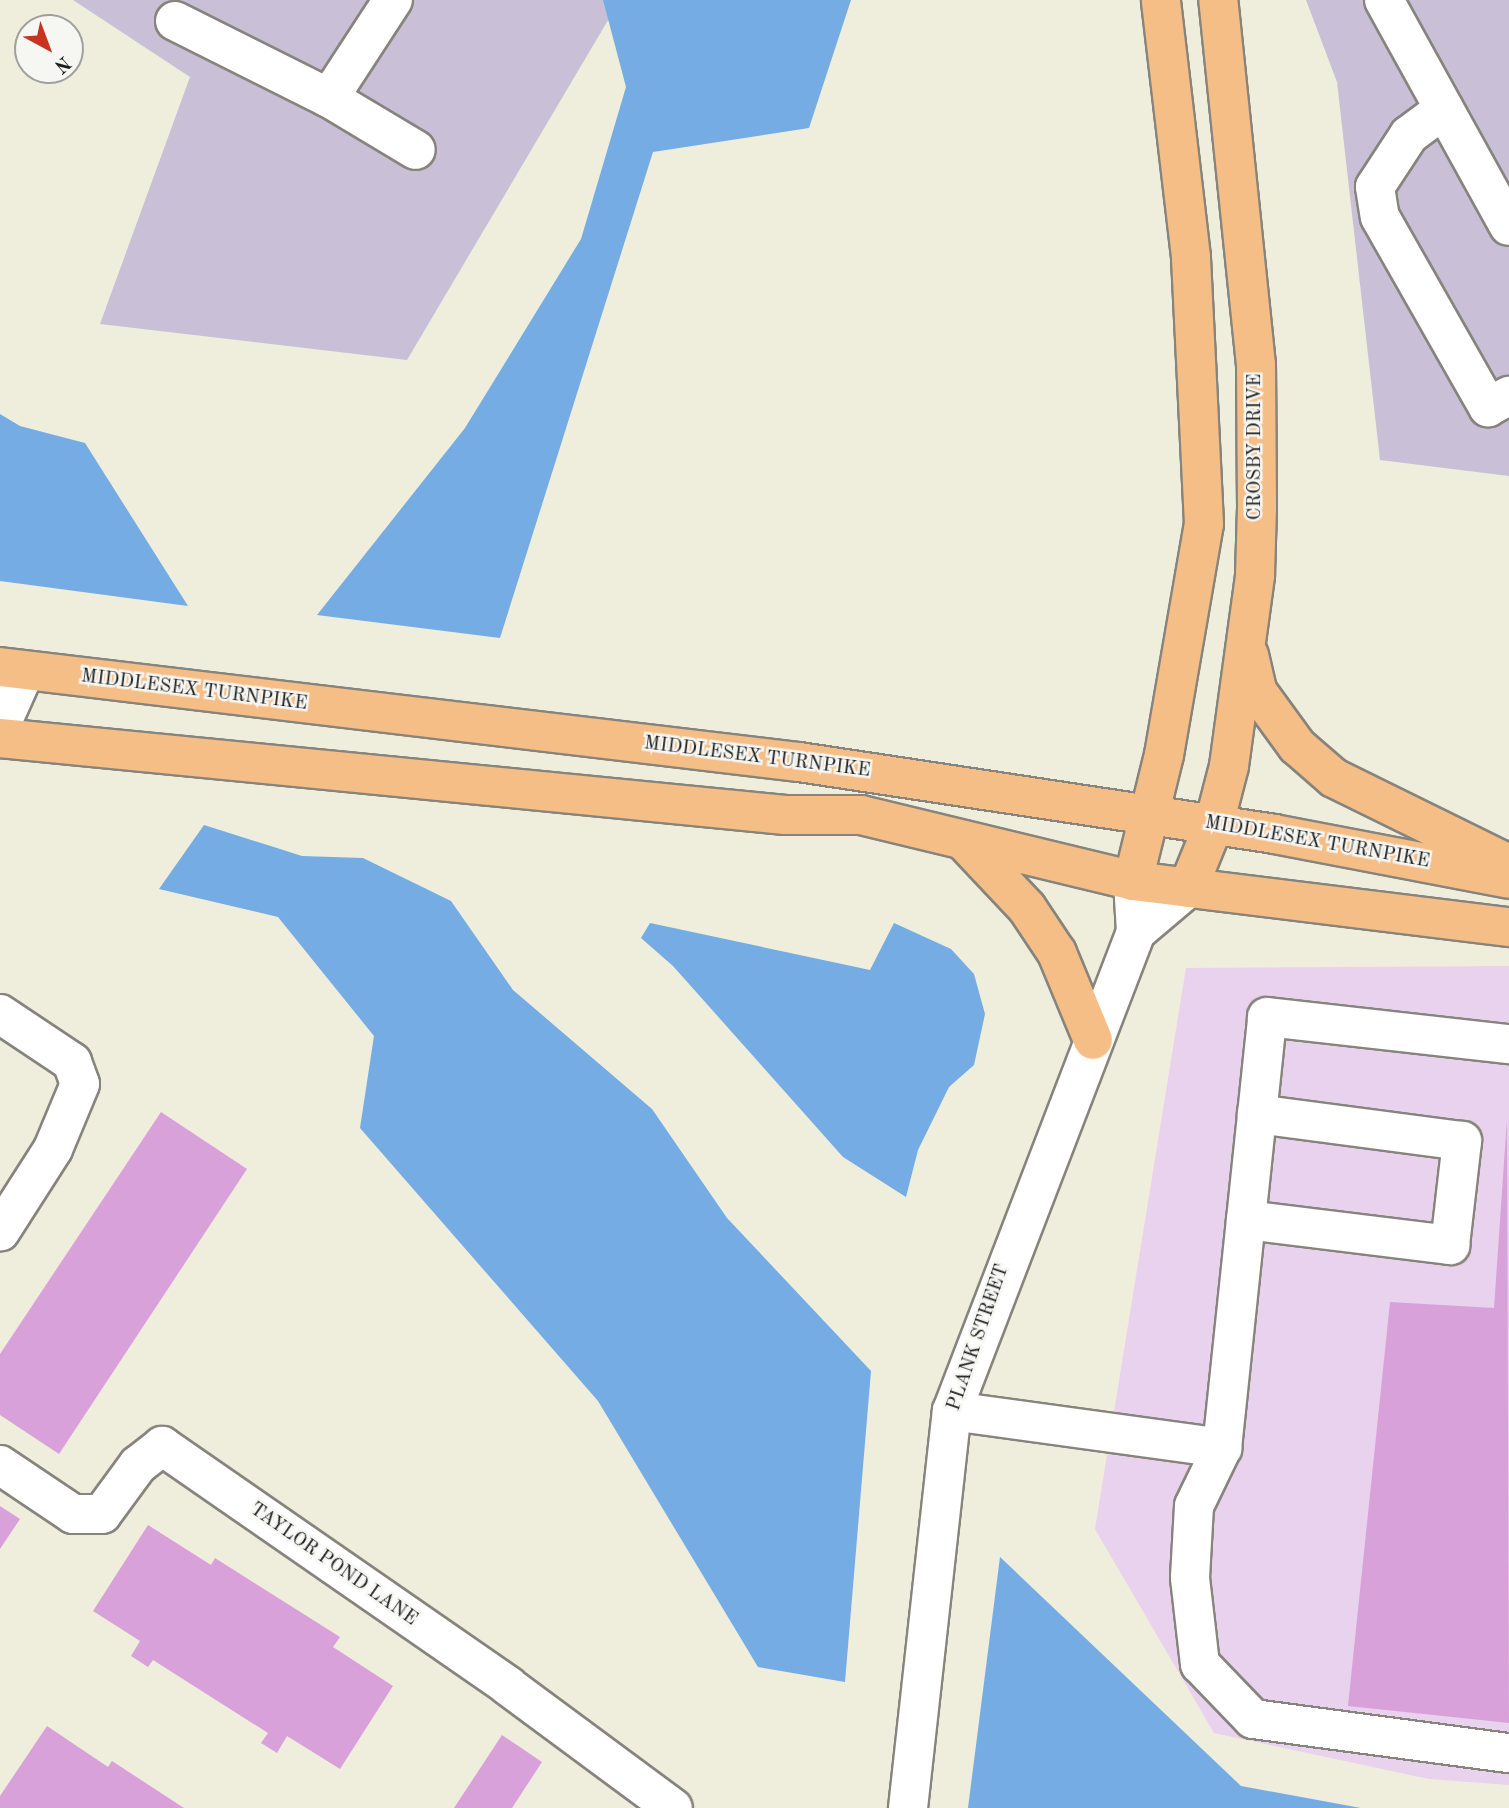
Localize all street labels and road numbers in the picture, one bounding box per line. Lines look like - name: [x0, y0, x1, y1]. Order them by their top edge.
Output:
- street label: CROSBY DRIVE: [1245, 374, 1267, 520]
- street label: MIDDLESEX TURNPIKE: [80, 666, 308, 716]
- street label: MIDDLESEX TURNPIKE: [643, 733, 871, 783]
- street label: MIDDLESEX TURNPIKE: [1203, 812, 1431, 874]
- street label: PLANK STREET: [943, 1262, 1015, 1414]
- street label: TAYLOR POND LANE: [245, 1499, 421, 1631]

